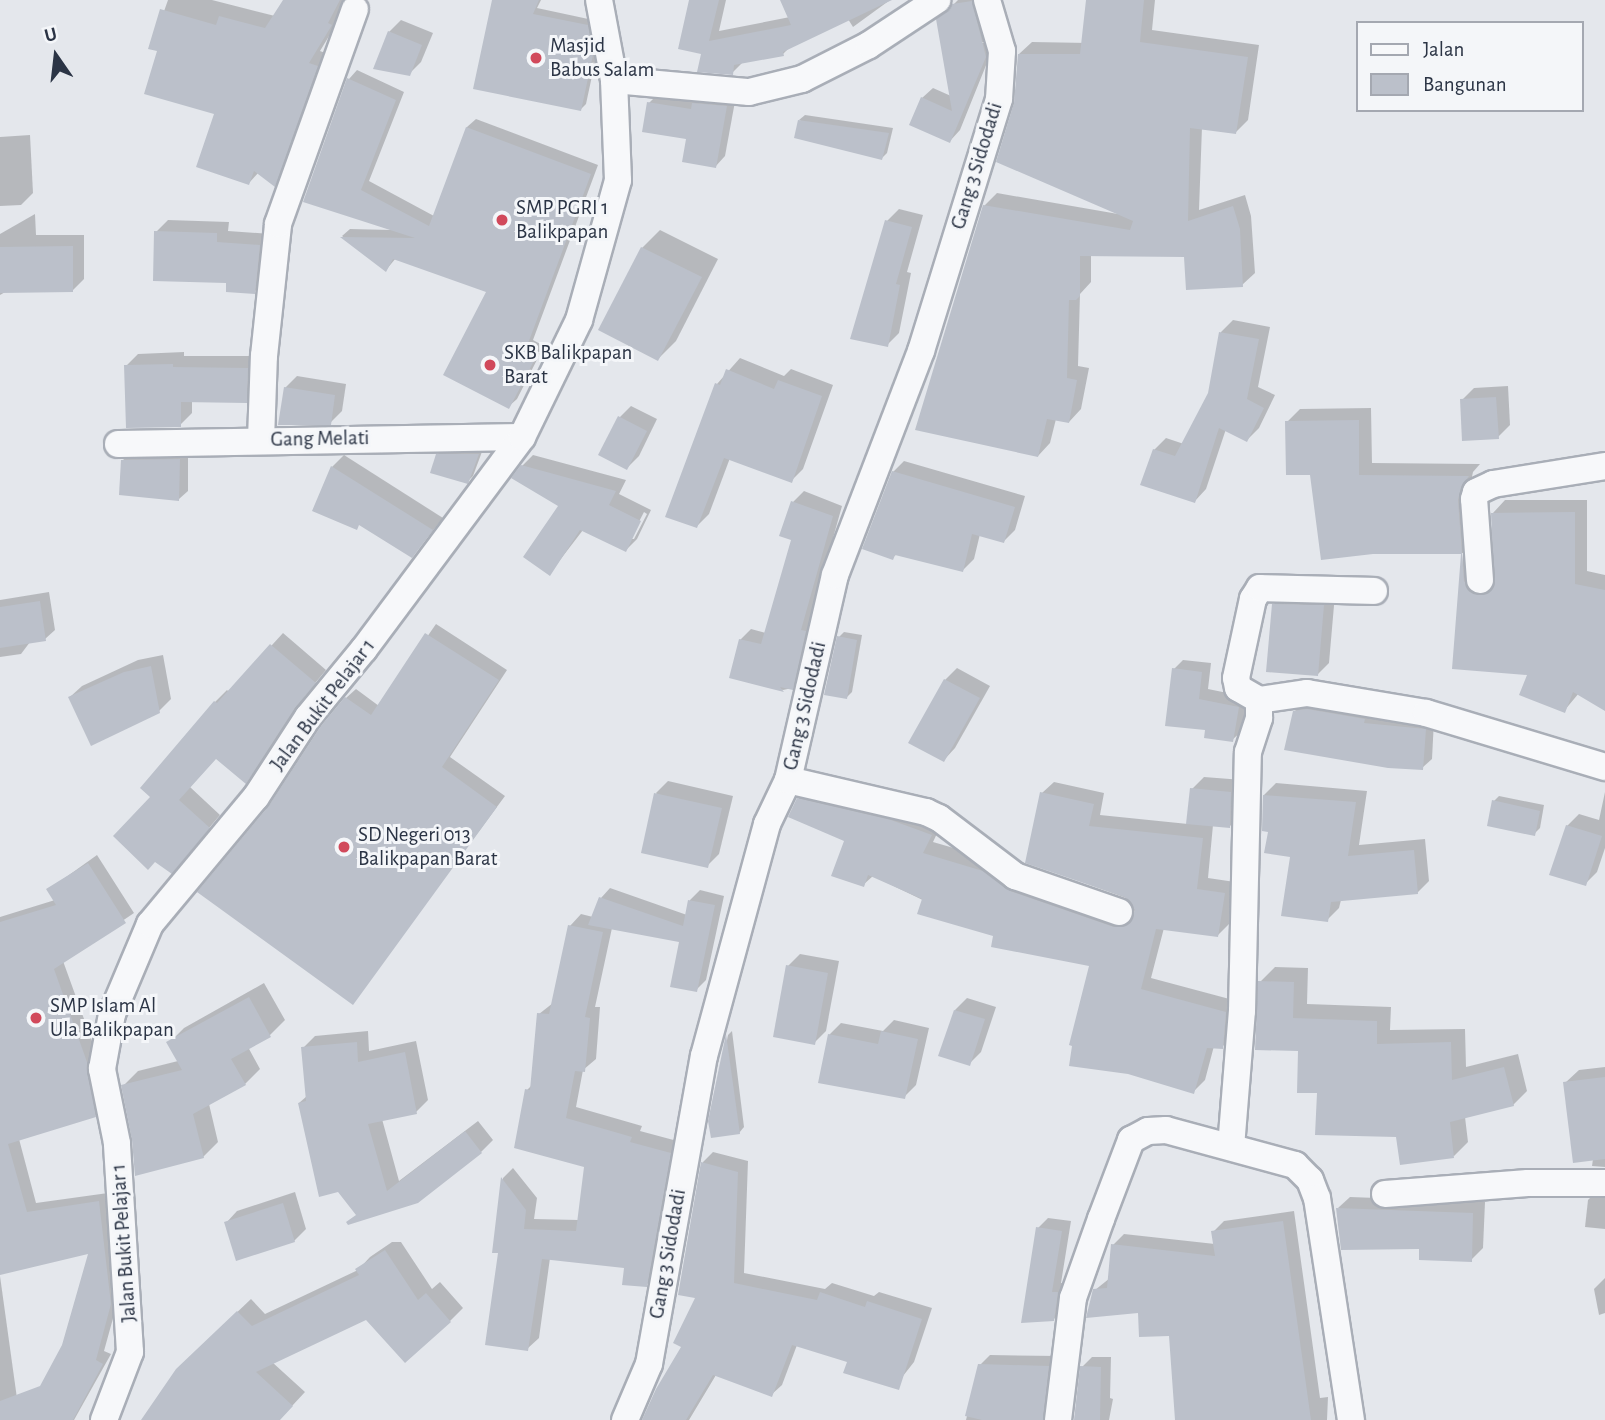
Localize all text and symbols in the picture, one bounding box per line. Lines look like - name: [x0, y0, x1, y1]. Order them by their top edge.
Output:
- north arrow: [21, 21, 91, 91]
- legend: [1356, 21, 1584, 112]
- text: U: [43, 24, 59, 46]
- place label: Masjid Babus Salam: [550, 33, 654, 83]
- text: Jalan: [1423, 39, 1464, 60]
- marker: Masjid Babus Salam: [528, 50, 544, 66]
- text: Bangunan: [1423, 74, 1507, 95]
- street label: Gang 3 Sidodadi: [946, 100, 1008, 232]
- place label: SMP PGRI 1 Balikpapan: [516, 195, 608, 245]
- marker: SMP PGRI 1 Balikpapan: [494, 212, 510, 228]
- place label: SKB Balikpapan Barat: [504, 340, 632, 390]
- marker: SKB Balikpapan Barat: [482, 357, 498, 373]
- street label: Gang Melati: [270, 426, 370, 452]
- street label: Jalan Bukit Pelajar 1: [265, 634, 381, 776]
- street label: Gang 3 Sidodadi: [778, 639, 832, 773]
- place label: SD Negeri 013 Balikpapan Barat: [358, 822, 497, 872]
- marker: SD Negeri 013 Balikpapan Barat: [336, 839, 352, 855]
- place label: SMP Islam Al Ula Balikpapan: [50, 993, 174, 1043]
- marker: SMP Islam Al Ula Balikpapan: [28, 1010, 44, 1026]
- street label: Jalan Bukit Pelajar 1: [106, 1163, 142, 1323]
- street label: Gang 3 Sidodadi: [644, 1187, 692, 1321]

